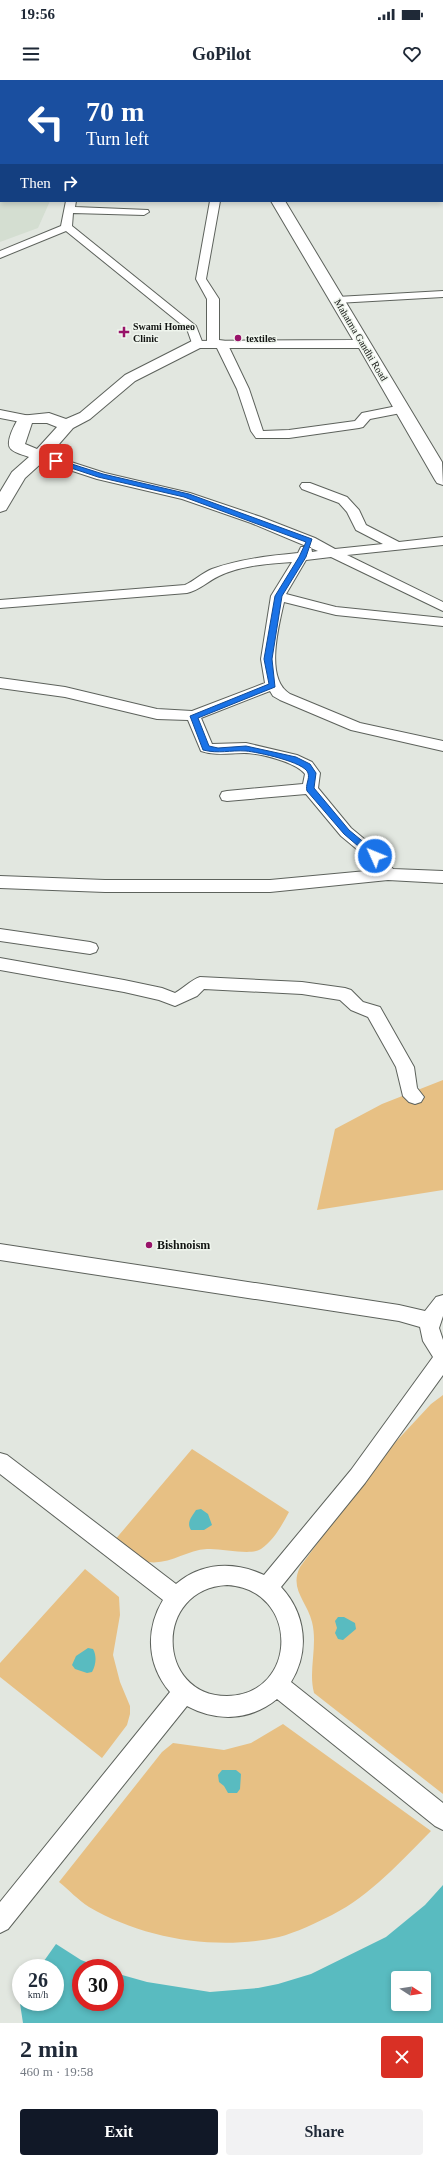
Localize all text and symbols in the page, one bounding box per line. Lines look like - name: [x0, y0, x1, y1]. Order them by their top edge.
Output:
- text: 19:56: [20, 6, 55, 22]
- icon: menu: [20, 43, 42, 65]
- icon: heart: [401, 43, 423, 65]
- text: GoPilot: [192, 44, 251, 64]
- icon: left: [20, 96, 72, 148]
- text: 70 m: [86, 96, 144, 127]
- text: Turn left: [86, 129, 149, 149]
- icon: right: [59, 172, 81, 194]
- text: Then: [20, 175, 51, 191]
- street label: Mahatma Gandhi Road: [332, 297, 390, 383]
- place label: Swami Homeo Clinic: [133, 321, 195, 344]
- marker: Swami Homeo Clinic: [118, 326, 130, 338]
- marker: textiles: [233, 333, 243, 343]
- place label: textiles: [246, 333, 276, 344]
- pin: [39, 444, 73, 478]
- icon: arrive: [45, 450, 67, 472]
- position arrow: [354, 835, 396, 877]
- place label: Bishnoism: [157, 1238, 210, 1252]
- marker: Bishnoism: [144, 1240, 154, 1250]
- speed limit sign: 30: [72, 1959, 124, 2011]
- text: 26: [28, 1969, 48, 1991]
- north arrow: [391, 1971, 431, 2011]
- map controls: [391, 1971, 431, 2011]
- text: km/h: [28, 1989, 48, 2000]
- text: 2 min: [20, 2036, 78, 2062]
- button: close: [381, 2036, 423, 2078]
- text: 460 m · 19:58: [20, 2064, 93, 2079]
- button: Exit: [20, 2109, 218, 2155]
- button: Share: [226, 2109, 423, 2155]

